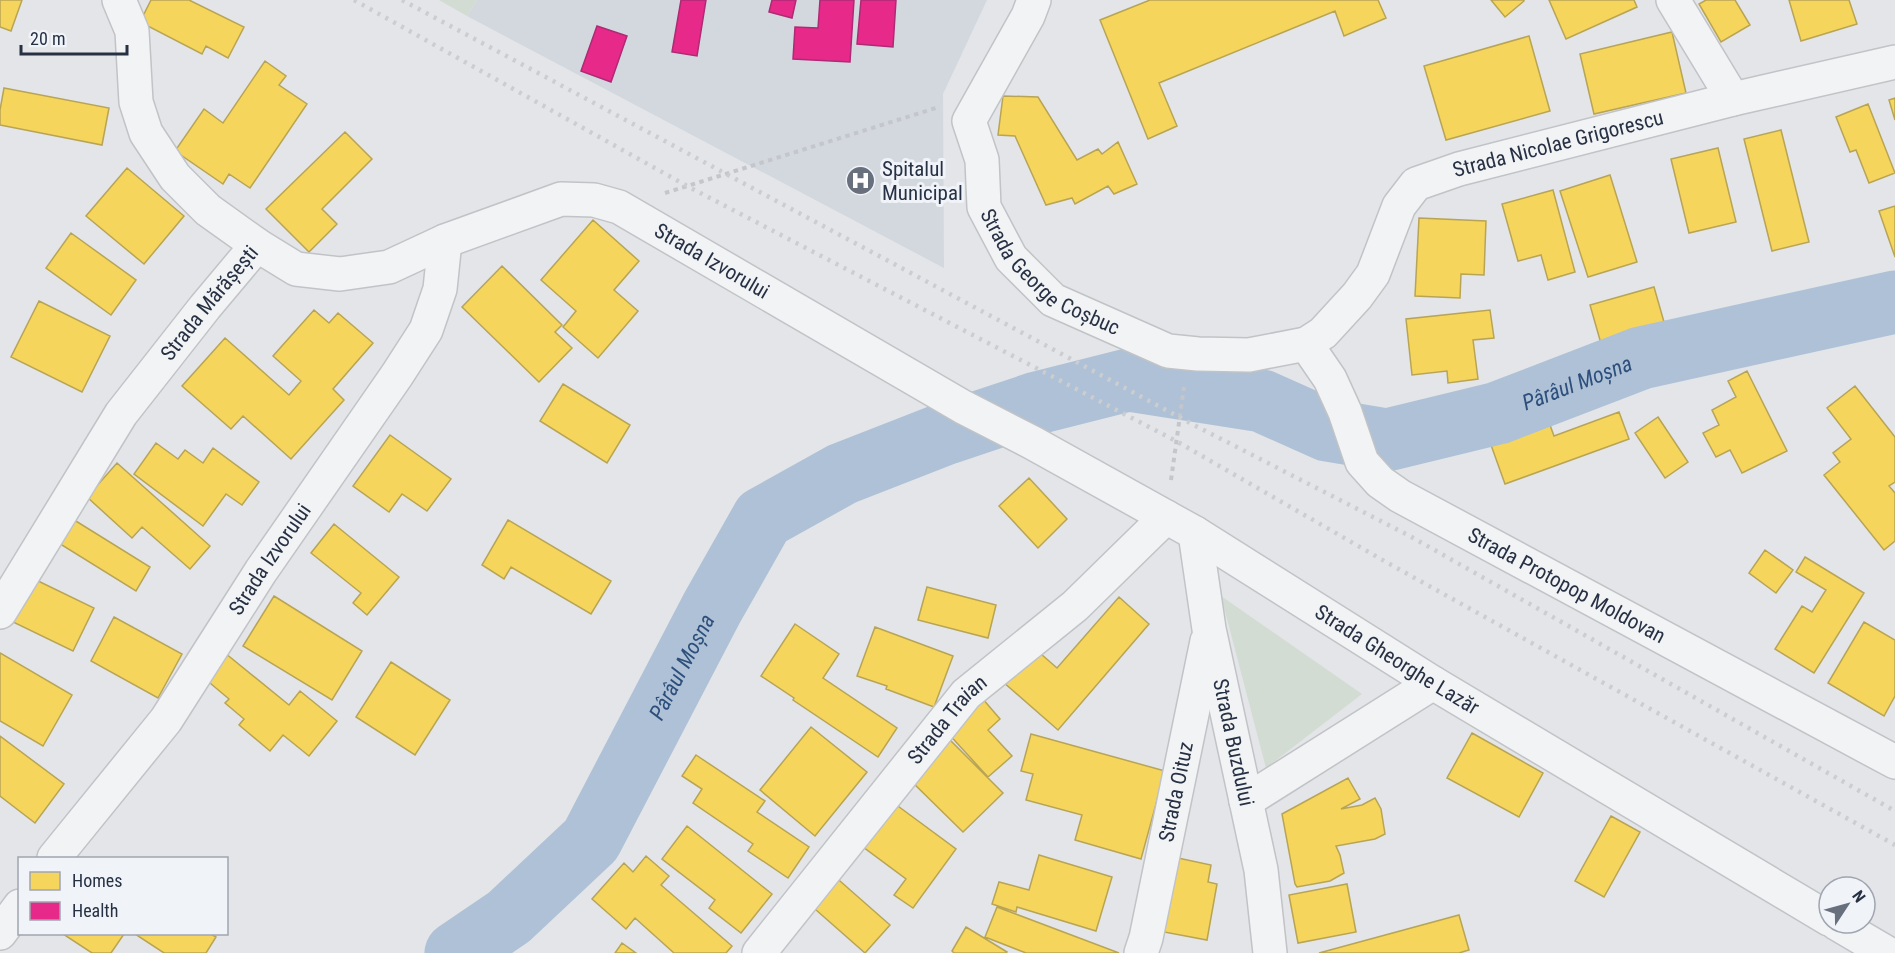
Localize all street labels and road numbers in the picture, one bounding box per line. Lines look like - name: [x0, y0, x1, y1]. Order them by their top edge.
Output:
- street label: Strada Nicolae Grigorescu: [1450, 105, 1666, 182]
- street label: Strada George Coșbuc: [975, 205, 1123, 340]
- street label: Strada Izvorului: [650, 218, 774, 304]
- street label: Strada Mărășești: [156, 241, 263, 365]
- street label: Strada Izvorului: [224, 499, 316, 619]
- street label: Strada Protopop Moldovan: [1464, 523, 1670, 648]
- street label: Strada Gheorghe Lazăr: [1311, 600, 1483, 720]
- street label: Strada Traian: [903, 670, 992, 769]
- street label: Strada Buzdului: [1208, 677, 1259, 808]
- street label: Strada Oituz: [1154, 740, 1198, 844]

